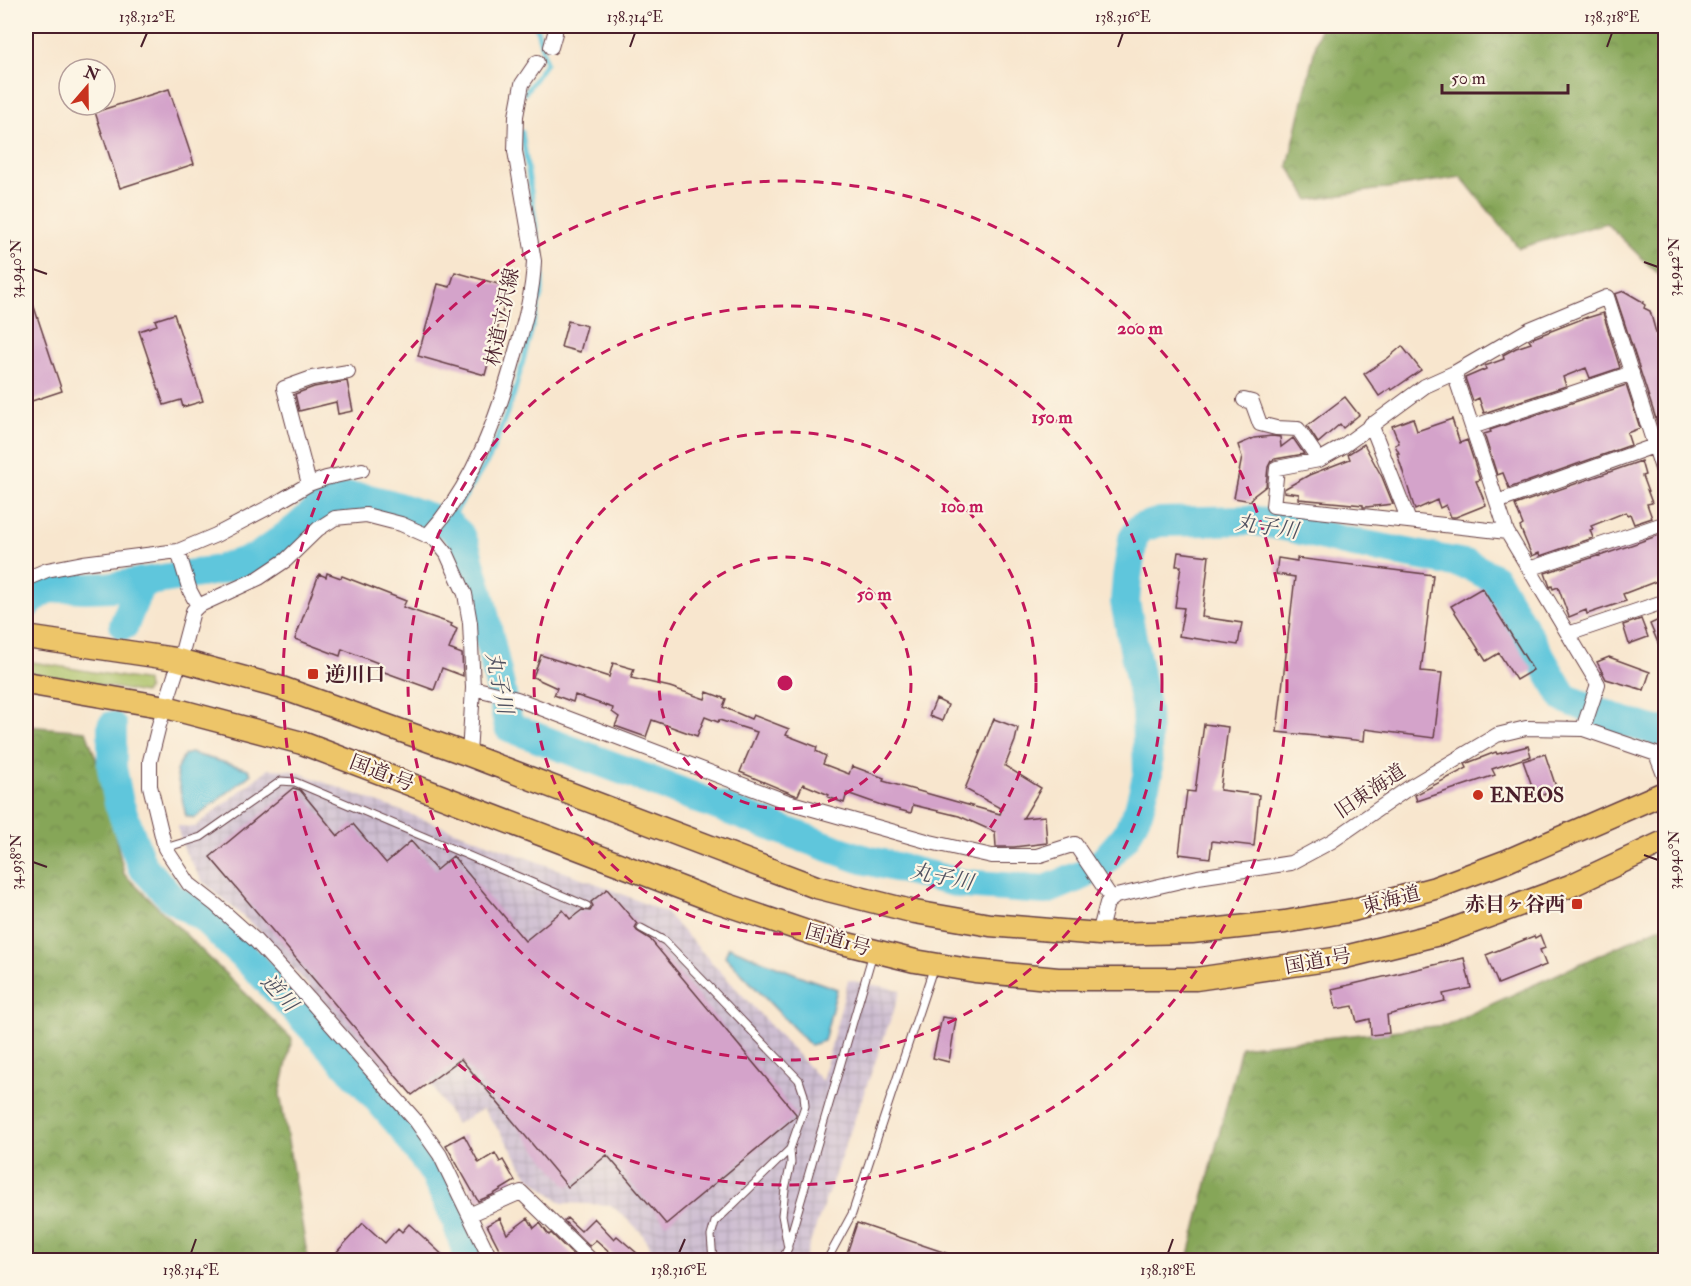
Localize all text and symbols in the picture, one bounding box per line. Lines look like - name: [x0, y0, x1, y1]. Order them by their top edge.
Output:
- text: 138.312°E: [119, 8, 175, 27]
- text: 138.314°E: [607, 8, 663, 27]
- text: 138.316°E: [1095, 8, 1151, 27]
- text: 138.318°E: [1584, 8, 1640, 27]
- north arrow: [57, 57, 117, 117]
- scale bar: [1442, 57, 1568, 95]
- text: N: [81, 62, 103, 86]
- text: 50 m: [1451, 67, 1486, 90]
- text: 34.942°N: [1665, 237, 1684, 297]
- text: 34.940°N: [7, 239, 26, 299]
- street label: 林道立沢線: [479, 265, 525, 369]
- text: 200 m: [1117, 317, 1164, 340]
- text: 150 m: [1031, 406, 1074, 429]
- text: 100 m: [941, 495, 984, 518]
- water label: 丸子川: [1234, 509, 1302, 545]
- text: 50 m: [857, 583, 892, 606]
- water label: 丸子川: [479, 649, 519, 719]
- place label: 逆川口: [325, 662, 385, 687]
- marker: 逆川口: [306, 667, 320, 681]
- centre of rings: [775, 673, 795, 693]
- street label: 国道1号: [346, 749, 418, 797]
- street label: 旧東海道: [1330, 758, 1410, 824]
- place label: ENEOS: [1490, 783, 1564, 808]
- marker: ENEOS: [1471, 788, 1485, 802]
- text: 34.940°N: [1665, 830, 1684, 890]
- text: 34.938°N: [7, 833, 26, 890]
- water label: 丸子川: [909, 858, 977, 897]
- street label: 東海道: [1359, 880, 1423, 920]
- place label: 赤目ヶ谷西: [1465, 892, 1565, 917]
- marker: 赤目ヶ谷西: [1570, 897, 1584, 911]
- street label: 国道1号: [802, 919, 874, 961]
- street label: 国道1号: [1283, 943, 1353, 979]
- water label: 逆川: [255, 968, 305, 1019]
- text: 138.314°E: [163, 1261, 219, 1280]
- text: 138.316°E: [651, 1261, 707, 1280]
- text: 138.318°E: [1140, 1261, 1196, 1280]

